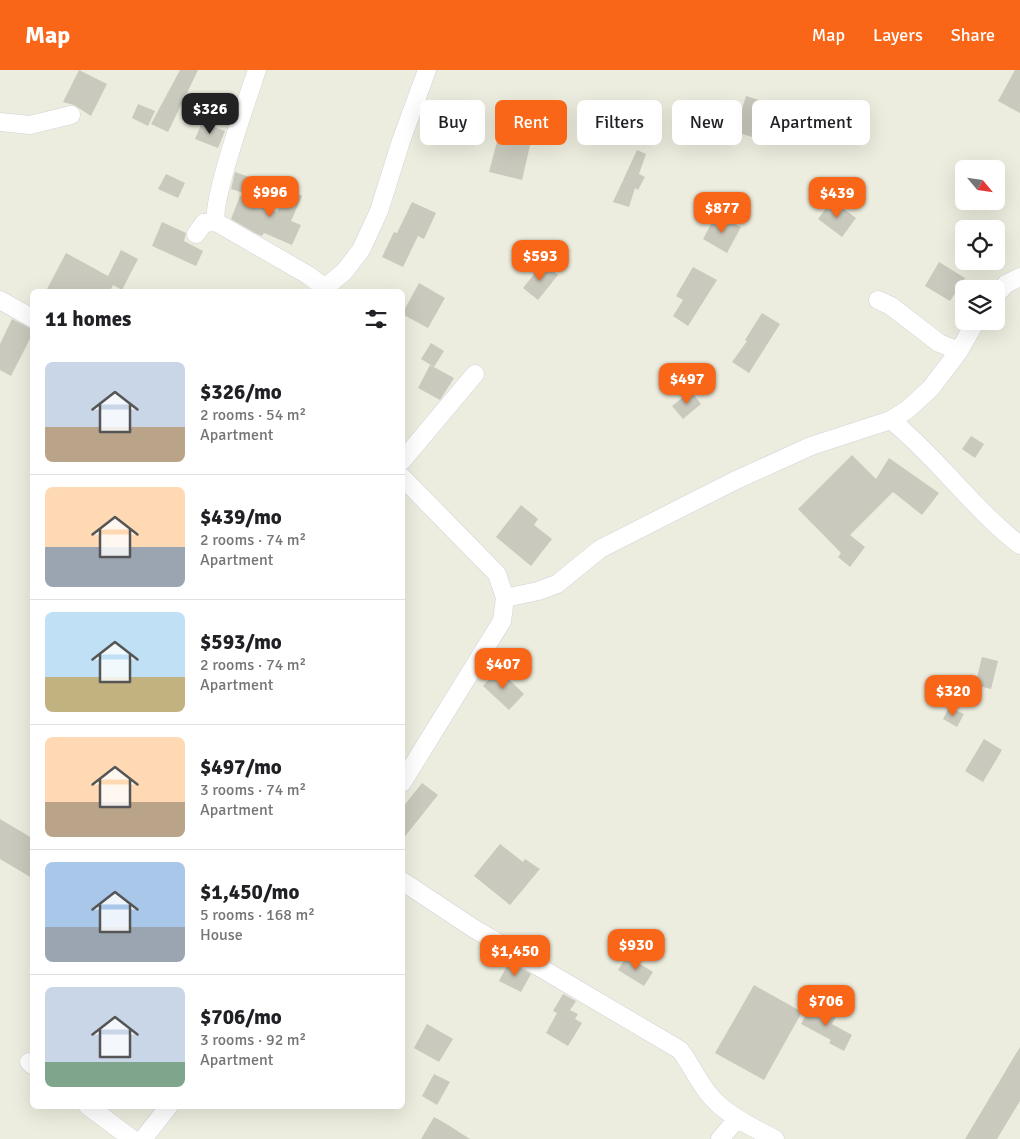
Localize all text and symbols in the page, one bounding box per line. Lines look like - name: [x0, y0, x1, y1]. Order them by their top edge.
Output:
- text: Map: [25, 20, 70, 50]
- text: Map: [812, 24, 845, 46]
- text: Layers: [873, 24, 923, 46]
- text: Share: [951, 24, 995, 46]
- pin: $326: [180, 92, 240, 135]
- text: $326: [193, 99, 227, 119]
- chip: Buy: [420, 100, 485, 145]
- chip: Rent: [495, 100, 567, 145]
- chip: Filters: [577, 100, 662, 145]
- chip: New: [672, 100, 742, 145]
- chip: Apartment: [752, 100, 870, 145]
- north arrow: [955, 160, 1005, 210]
- map controls: [955, 160, 1005, 330]
- pin: $996: [240, 176, 300, 218]
- pin: $439: [807, 176, 867, 219]
- text: $996: [253, 182, 287, 202]
- text: $439: [820, 183, 854, 203]
- pin: $877: [692, 191, 752, 234]
- text: $877: [705, 198, 739, 218]
- button: locate: [955, 220, 1005, 270]
- pin: $593: [510, 240, 570, 282]
- text: $593: [523, 246, 557, 266]
- button: layers: [955, 280, 1005, 330]
- icon: filters: [362, 305, 390, 333]
- text: 11 homes: [45, 306, 131, 332]
- pin: $497: [657, 362, 717, 405]
- text: $497: [670, 369, 704, 389]
- text: $326/mo: [200, 379, 282, 405]
- icon: home: [85, 382, 145, 442]
- text: 2 rooms · 54 m²: [200, 405, 306, 425]
- text: Apartment: [200, 425, 273, 445]
- text: $439/mo: [200, 504, 282, 530]
- icon: home: [85, 507, 145, 567]
- text: 2 rooms · 74 m²: [200, 530, 306, 550]
- text: Apartment: [200, 550, 273, 570]
- text: $593/mo: [200, 629, 282, 655]
- icon: home: [85, 632, 145, 692]
- pin: $407: [473, 648, 533, 690]
- text: $407: [486, 654, 520, 674]
- text: 2 rooms · 74 m²: [200, 655, 306, 675]
- pin: $320: [923, 674, 983, 717]
- text: Apartment: [200, 675, 273, 695]
- text: $320: [936, 681, 970, 701]
- text: $497/mo: [200, 754, 282, 780]
- icon: home: [85, 757, 145, 817]
- text: 3 rooms · 74 m²: [200, 780, 306, 800]
- text: Apartment: [200, 800, 273, 820]
- text: $1,450/mo: [200, 879, 299, 905]
- icon: home: [85, 882, 145, 942]
- text: 5 rooms · 168 m²: [200, 905, 315, 925]
- text: House: [200, 925, 243, 945]
- pin: $930: [606, 928, 666, 971]
- pin: $1,450: [474, 934, 556, 977]
- text: $930: [619, 935, 653, 955]
- text: $1,450: [491, 941, 539, 961]
- pin: $706: [796, 984, 856, 1027]
- text: $706: [809, 991, 843, 1011]
- text: $706/mo: [200, 1004, 282, 1030]
- icon: home: [85, 1007, 145, 1067]
- text: 3 rooms · 92 m²: [200, 1030, 306, 1050]
- text: Apartment: [200, 1050, 273, 1070]

